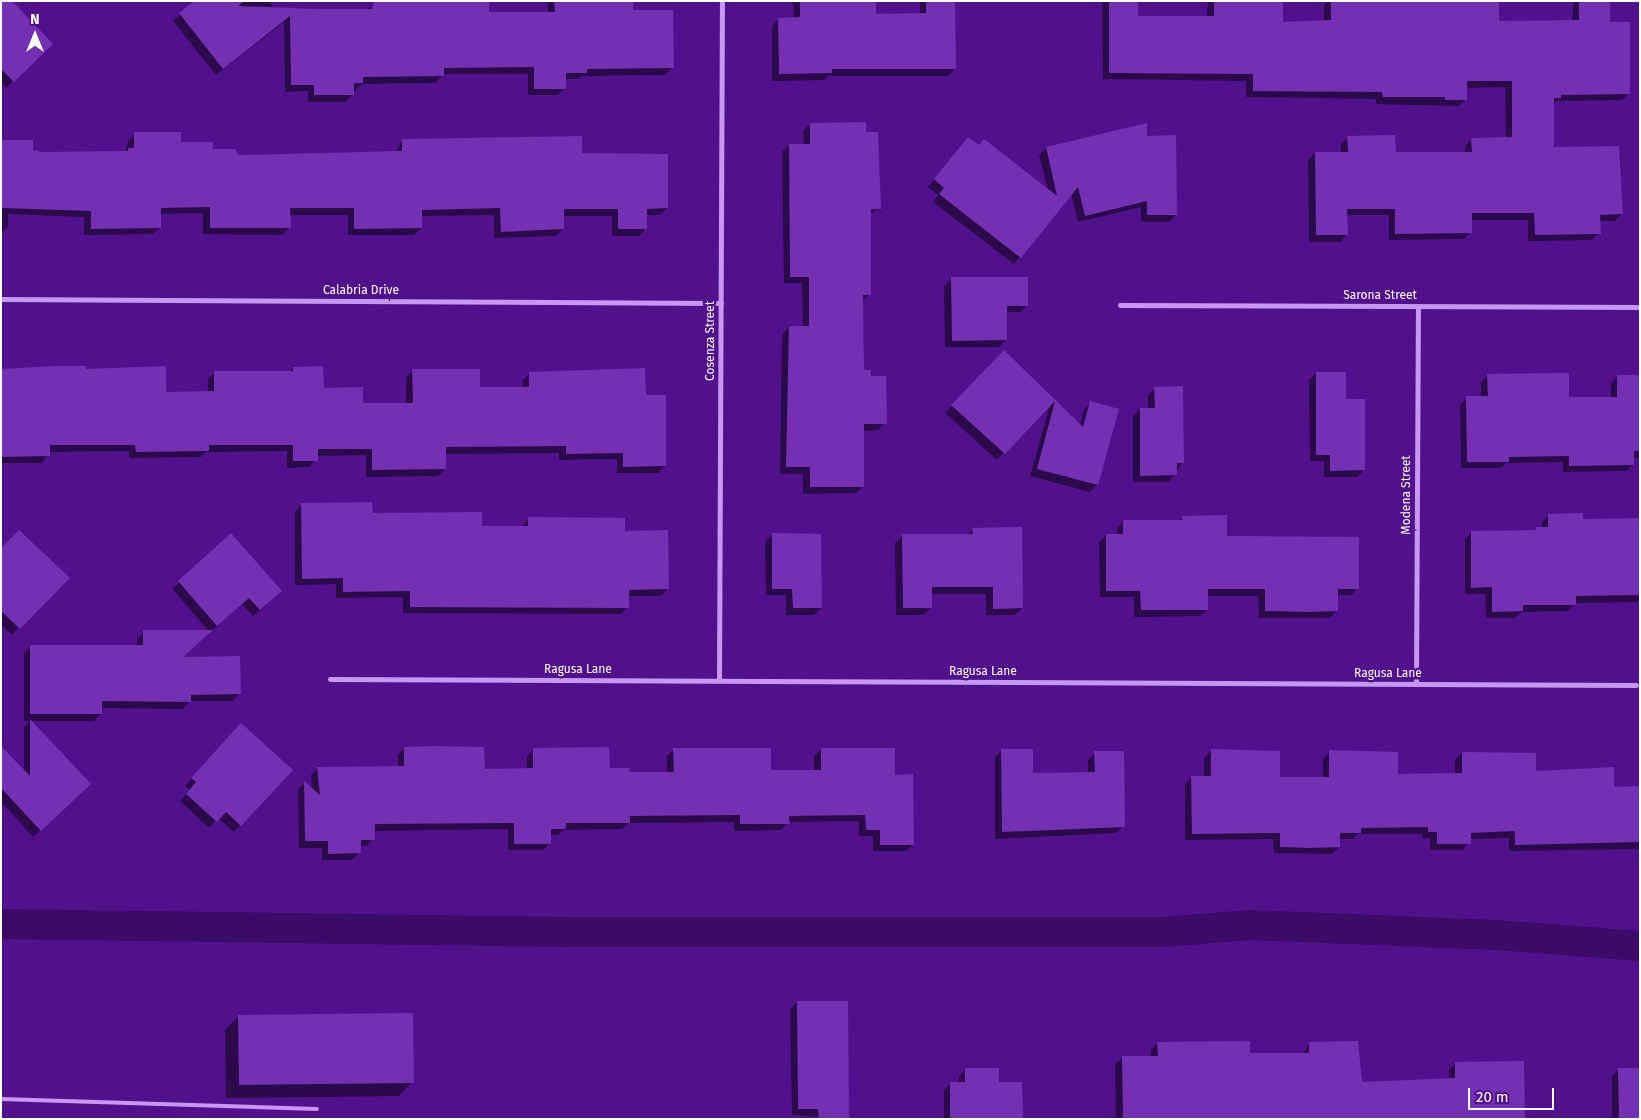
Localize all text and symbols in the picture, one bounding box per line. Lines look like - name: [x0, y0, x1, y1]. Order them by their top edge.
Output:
- north arrow: [10, 10, 60, 60]
- text: N: [30, 11, 40, 28]
- street label: Calabria Drive: [323, 284, 399, 298]
- street label: Sarona Street: [1343, 289, 1417, 303]
- street label: Cosenza Street: [704, 301, 718, 381]
- street label: Modena Street: [1400, 455, 1414, 535]
- street label: Ragusa Lane: [544, 663, 612, 677]
- street label: Ragusa Lane: [949, 665, 1017, 679]
- street label: Ragusa Lane: [1354, 667, 1422, 681]
- scale bar: [1471, 1078, 1557, 1110]
- text: 20 m: [1476, 1088, 1509, 1106]

